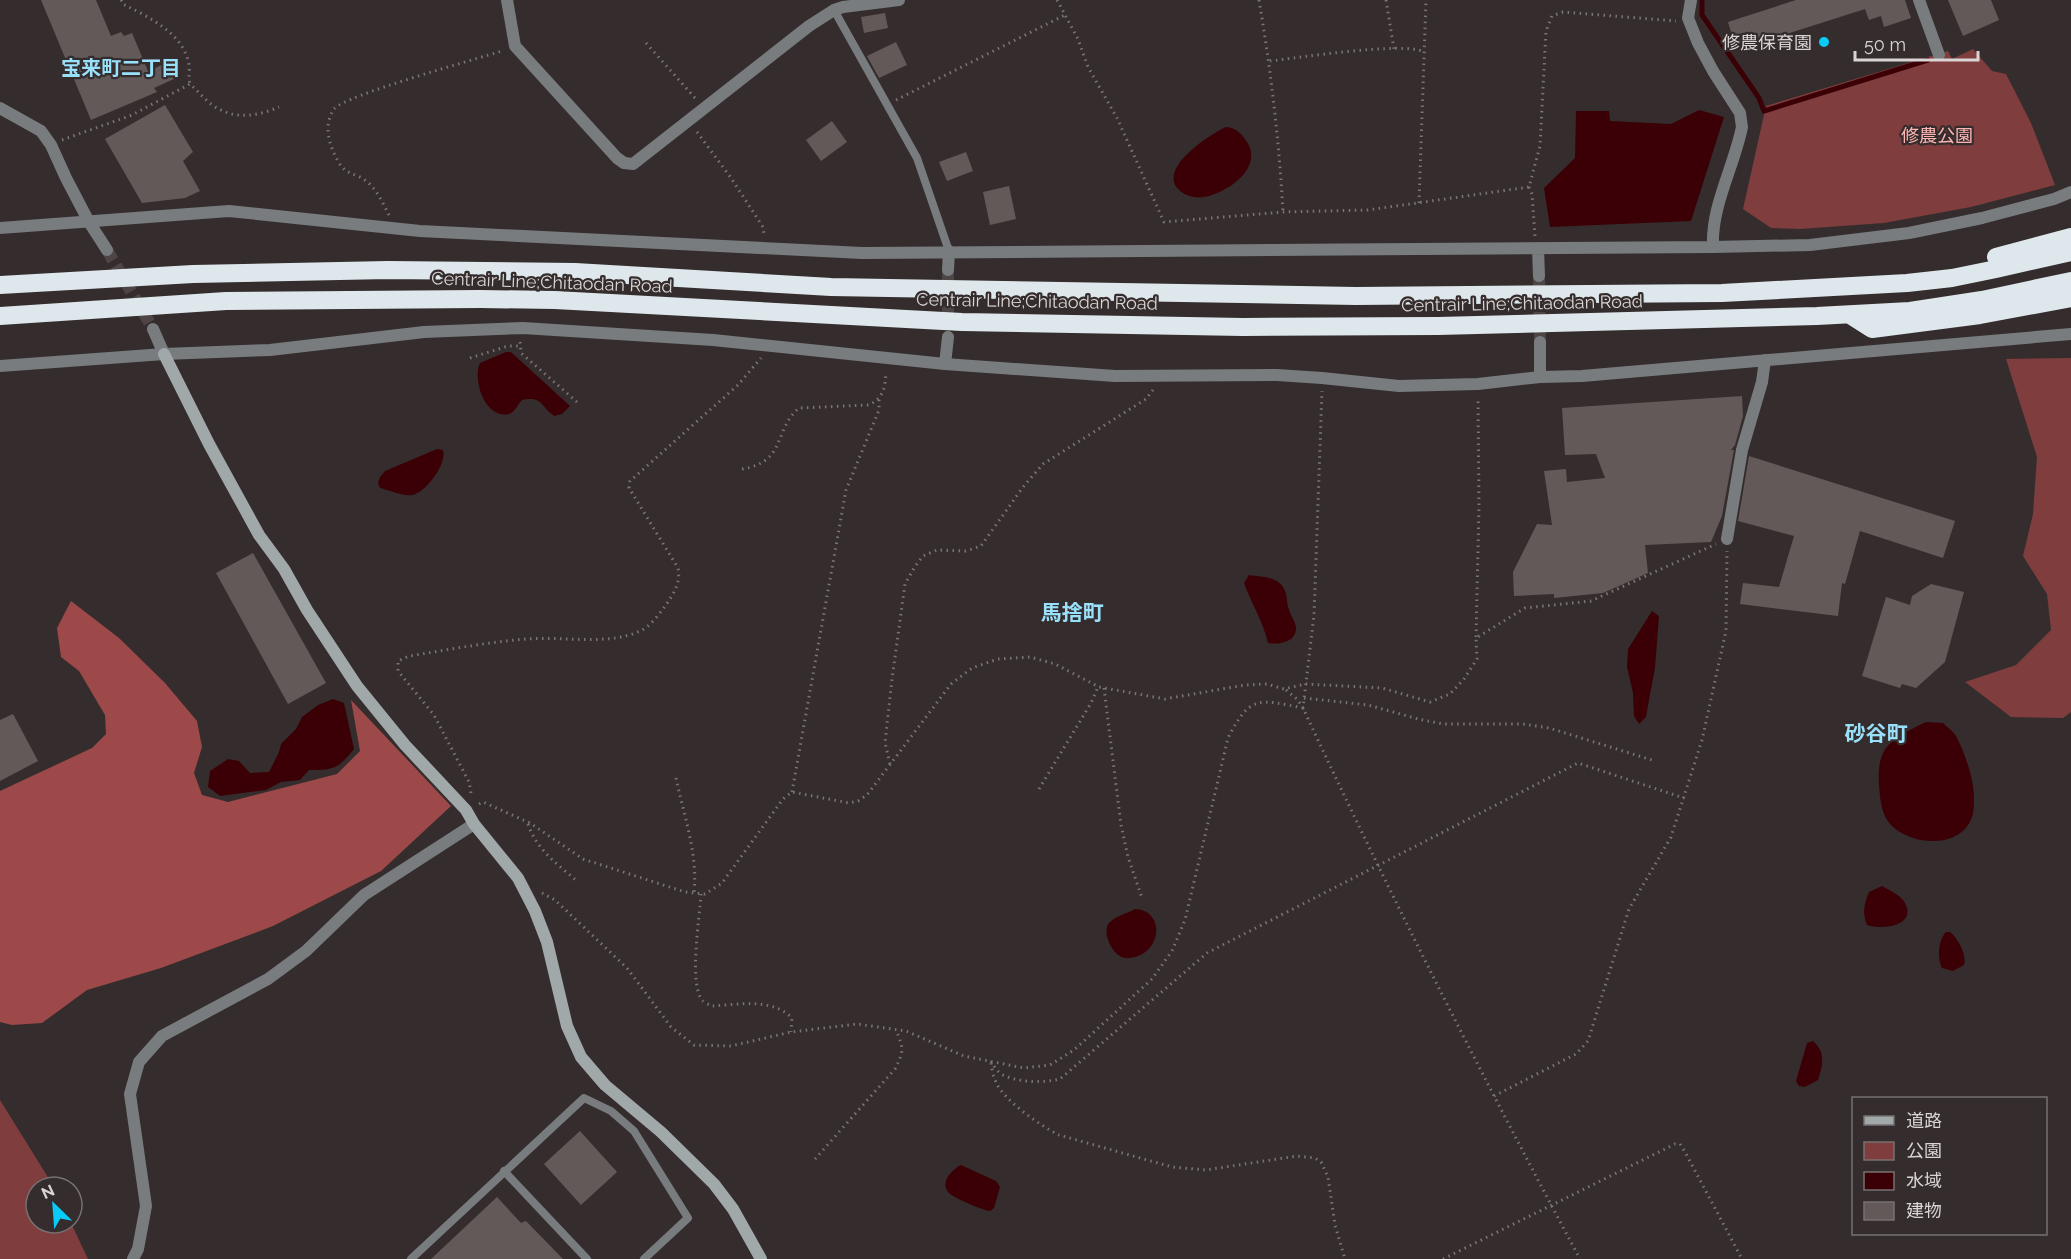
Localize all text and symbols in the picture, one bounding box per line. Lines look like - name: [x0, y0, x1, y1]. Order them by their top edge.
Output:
- scale bar: [1855, 24, 1978, 62]
- place label: 修農保育園: [1722, 32, 1812, 53]
- text: 50 m: [1864, 34, 1906, 55]
- marker: 修農保育園: [1817, 35, 1831, 49]
- district label: 宝来町二丁目: [61, 56, 181, 80]
- park label: 修農公園: [1901, 125, 1973, 146]
- street label: Centrair Line;Chitaodan Road: [431, 267, 673, 297]
- street label: Centrair Line;Chitaodan Road: [916, 288, 1158, 314]
- street label: Centrair Line;Chitaodan Road: [1401, 290, 1643, 316]
- district label: 馬捨町: [1041, 600, 1104, 625]
- district label: 砂谷町: [1845, 721, 1908, 746]
- legend: [1852, 1097, 2047, 1235]
- text: 道路: [1906, 1110, 1942, 1131]
- text: 公園: [1906, 1140, 1942, 1161]
- text: 水域: [1906, 1170, 1942, 1191]
- north arrow: [24, 1175, 84, 1235]
- text: N: [38, 1181, 57, 1203]
- text: 建物: [1906, 1200, 1942, 1221]

